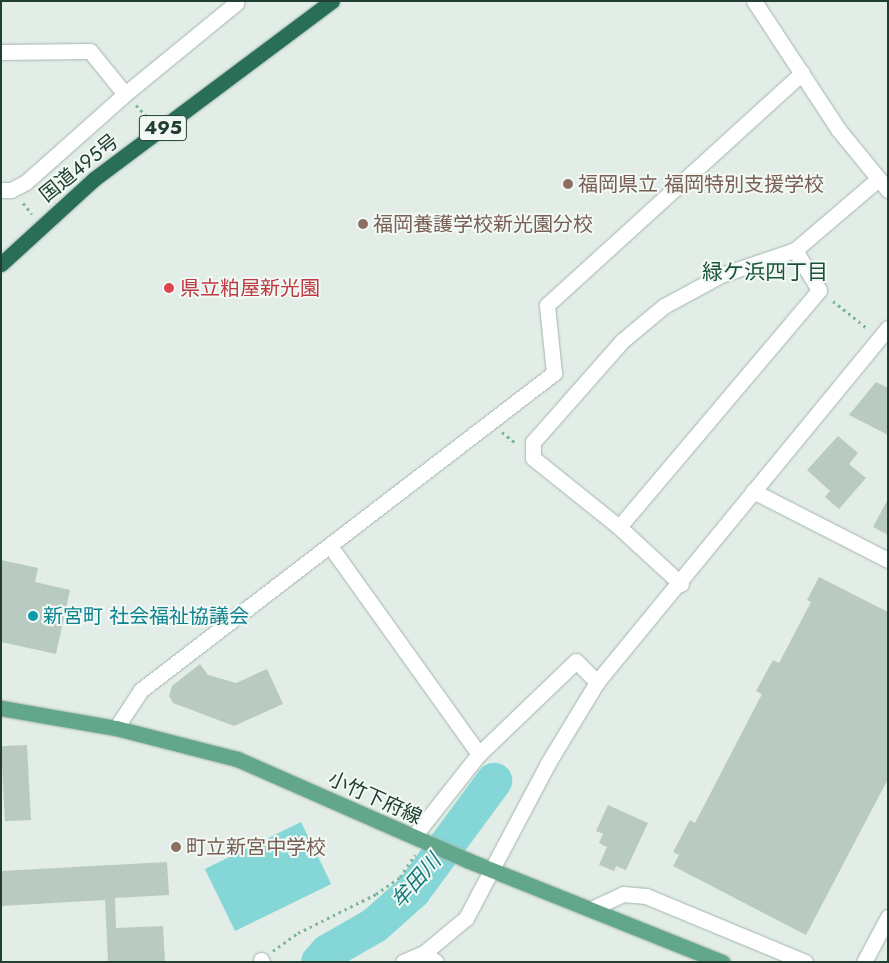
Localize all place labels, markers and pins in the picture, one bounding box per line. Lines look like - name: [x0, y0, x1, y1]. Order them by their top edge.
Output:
- place label: 福岡県立 福岡特別支援学校: [578, 172, 824, 196]
- marker: 福岡県立 福岡特別支援学校: [562, 178, 574, 190]
- place label: 福岡養護学校新光園分校: [373, 212, 593, 236]
- marker: 福岡養護学校新光園分校: [357, 218, 369, 230]
- place label: 県立粕屋新光園: [180, 276, 320, 300]
- marker: 県立粕屋新光園: [162, 281, 176, 295]
- place label: 新宮町 社会福祉協議会: [43, 604, 249, 628]
- marker: 新宮町 社会福祉協議会: [27, 610, 39, 622]
- place label: 町立新宮中学校: [186, 835, 326, 859]
- marker: 町立新宮中学校: [170, 841, 182, 853]

